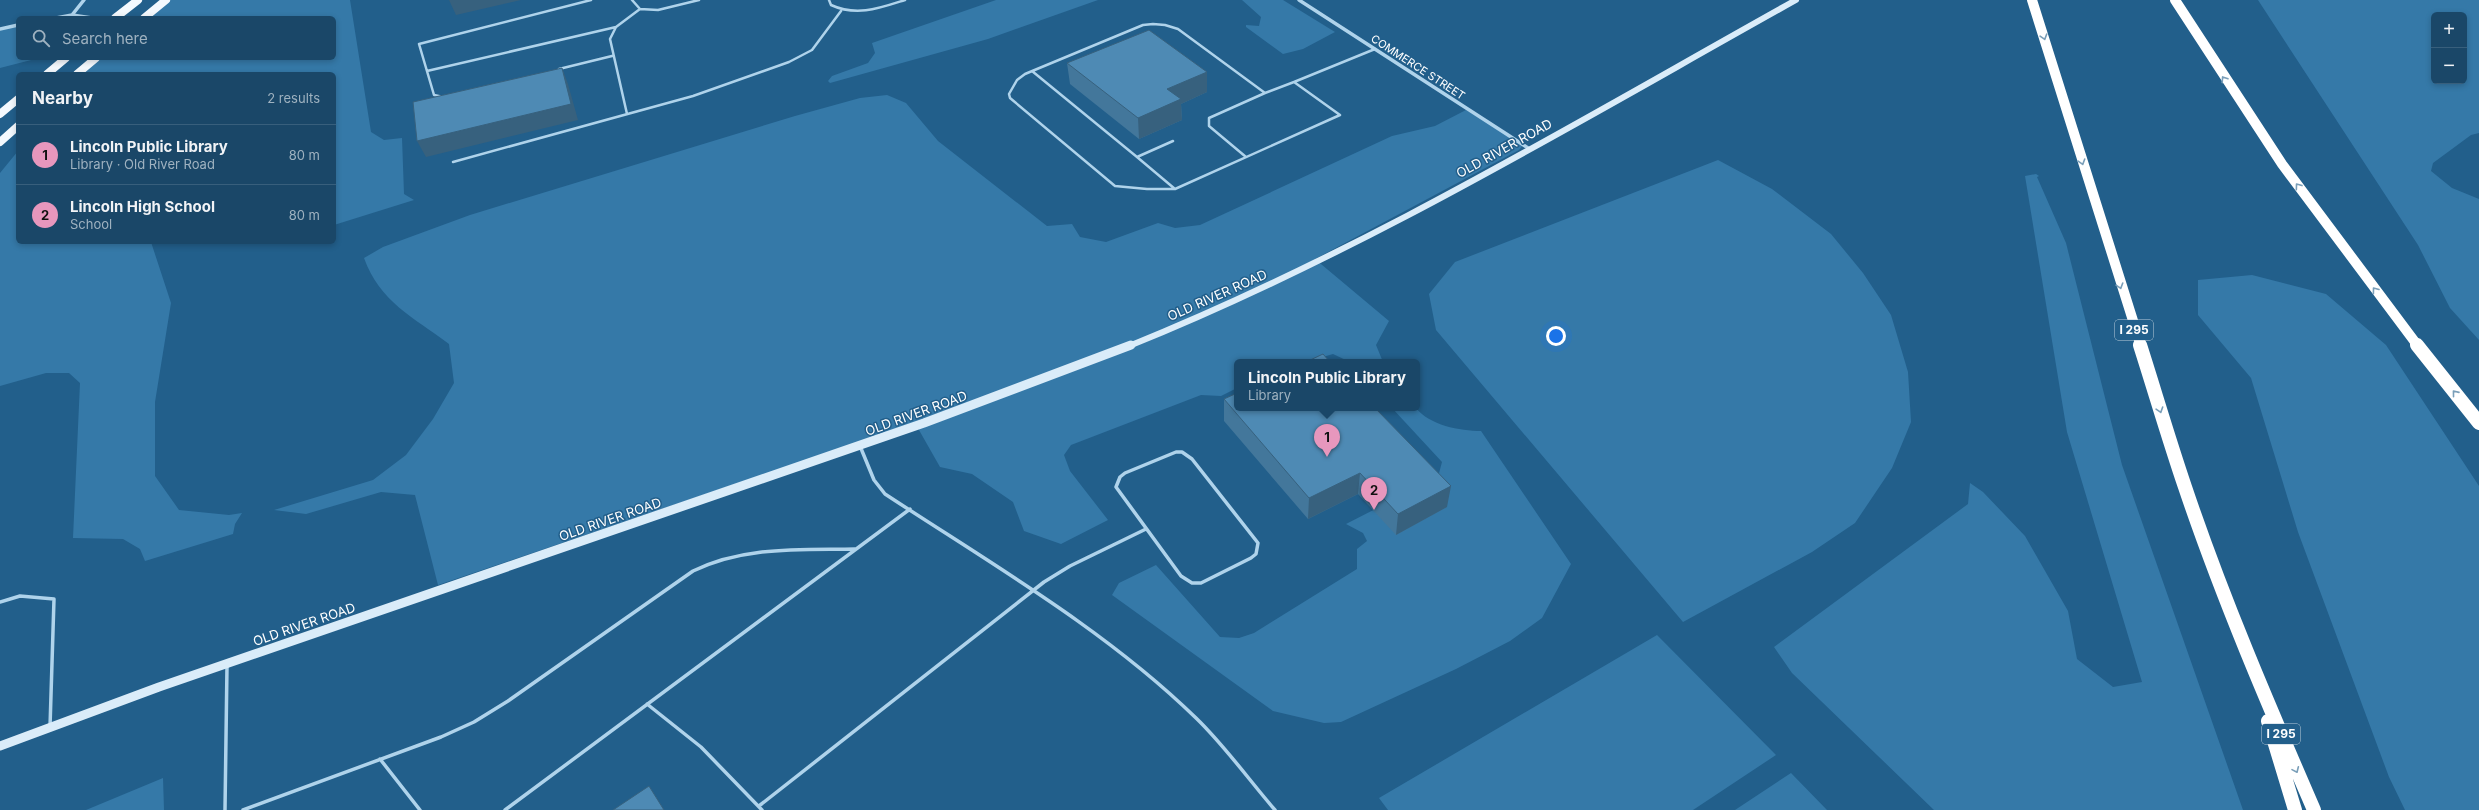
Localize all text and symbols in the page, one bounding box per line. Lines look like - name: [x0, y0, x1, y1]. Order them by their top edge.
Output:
- map controls: [2431, 12, 2467, 84]
- button: +: [2431, 12, 2467, 48]
- search box: [16, 16, 336, 60]
- icon: search: [30, 27, 52, 49]
- text: Search here: [62, 29, 148, 48]
- street label: COMMERCE STREET: [1368, 31, 1468, 103]
- one-way arrow: [2039, 34, 2048, 41]
- button: −: [2431, 48, 2467, 84]
- one-way arrow: [2222, 76, 2229, 83]
- text: Nearby: [32, 88, 93, 108]
- text: 2 results: [267, 90, 320, 106]
- street label: OLD RIVER ROAD: [1453, 115, 1555, 181]
- text: Lincoln Public Library: [70, 137, 228, 156]
- text: 1: [42, 147, 48, 163]
- text: 80 m: [289, 147, 320, 163]
- text: Library · Old River Road: [70, 156, 215, 172]
- one-way arrow: [2077, 158, 2086, 165]
- one-way arrow: [2296, 183, 2303, 190]
- text: Lincoln High School: [70, 197, 215, 216]
- text: 2: [41, 207, 49, 223]
- text: 80 m: [289, 207, 320, 223]
- text: School: [70, 216, 112, 232]
- street label: OLD RIVER ROAD: [1165, 266, 1269, 324]
- one-way arrow: [2115, 282, 2124, 289]
- one-way arrow: [2373, 288, 2380, 295]
- road number: I 295: [2115, 320, 2153, 340]
- your location: [1546, 326, 1566, 346]
- popup: [1234, 359, 1420, 411]
- text: Lincoln Public Library: [1248, 368, 1406, 387]
- street label: OLD RIVER ROAD: [863, 387, 969, 439]
- text: Library: [1248, 387, 1291, 403]
- one-way arrow: [2452, 390, 2459, 398]
- one-way arrow: [2155, 406, 2164, 413]
- pin: 1: [1314, 424, 1340, 457]
- pin: 2: [1361, 477, 1387, 510]
- street label: OLD RIVER ROAD: [557, 494, 663, 544]
- street label: OLD RIVER ROAD: [251, 599, 357, 649]
- road number: I 295: [2262, 724, 2300, 744]
- one-way arrow: [2292, 767, 2300, 774]

